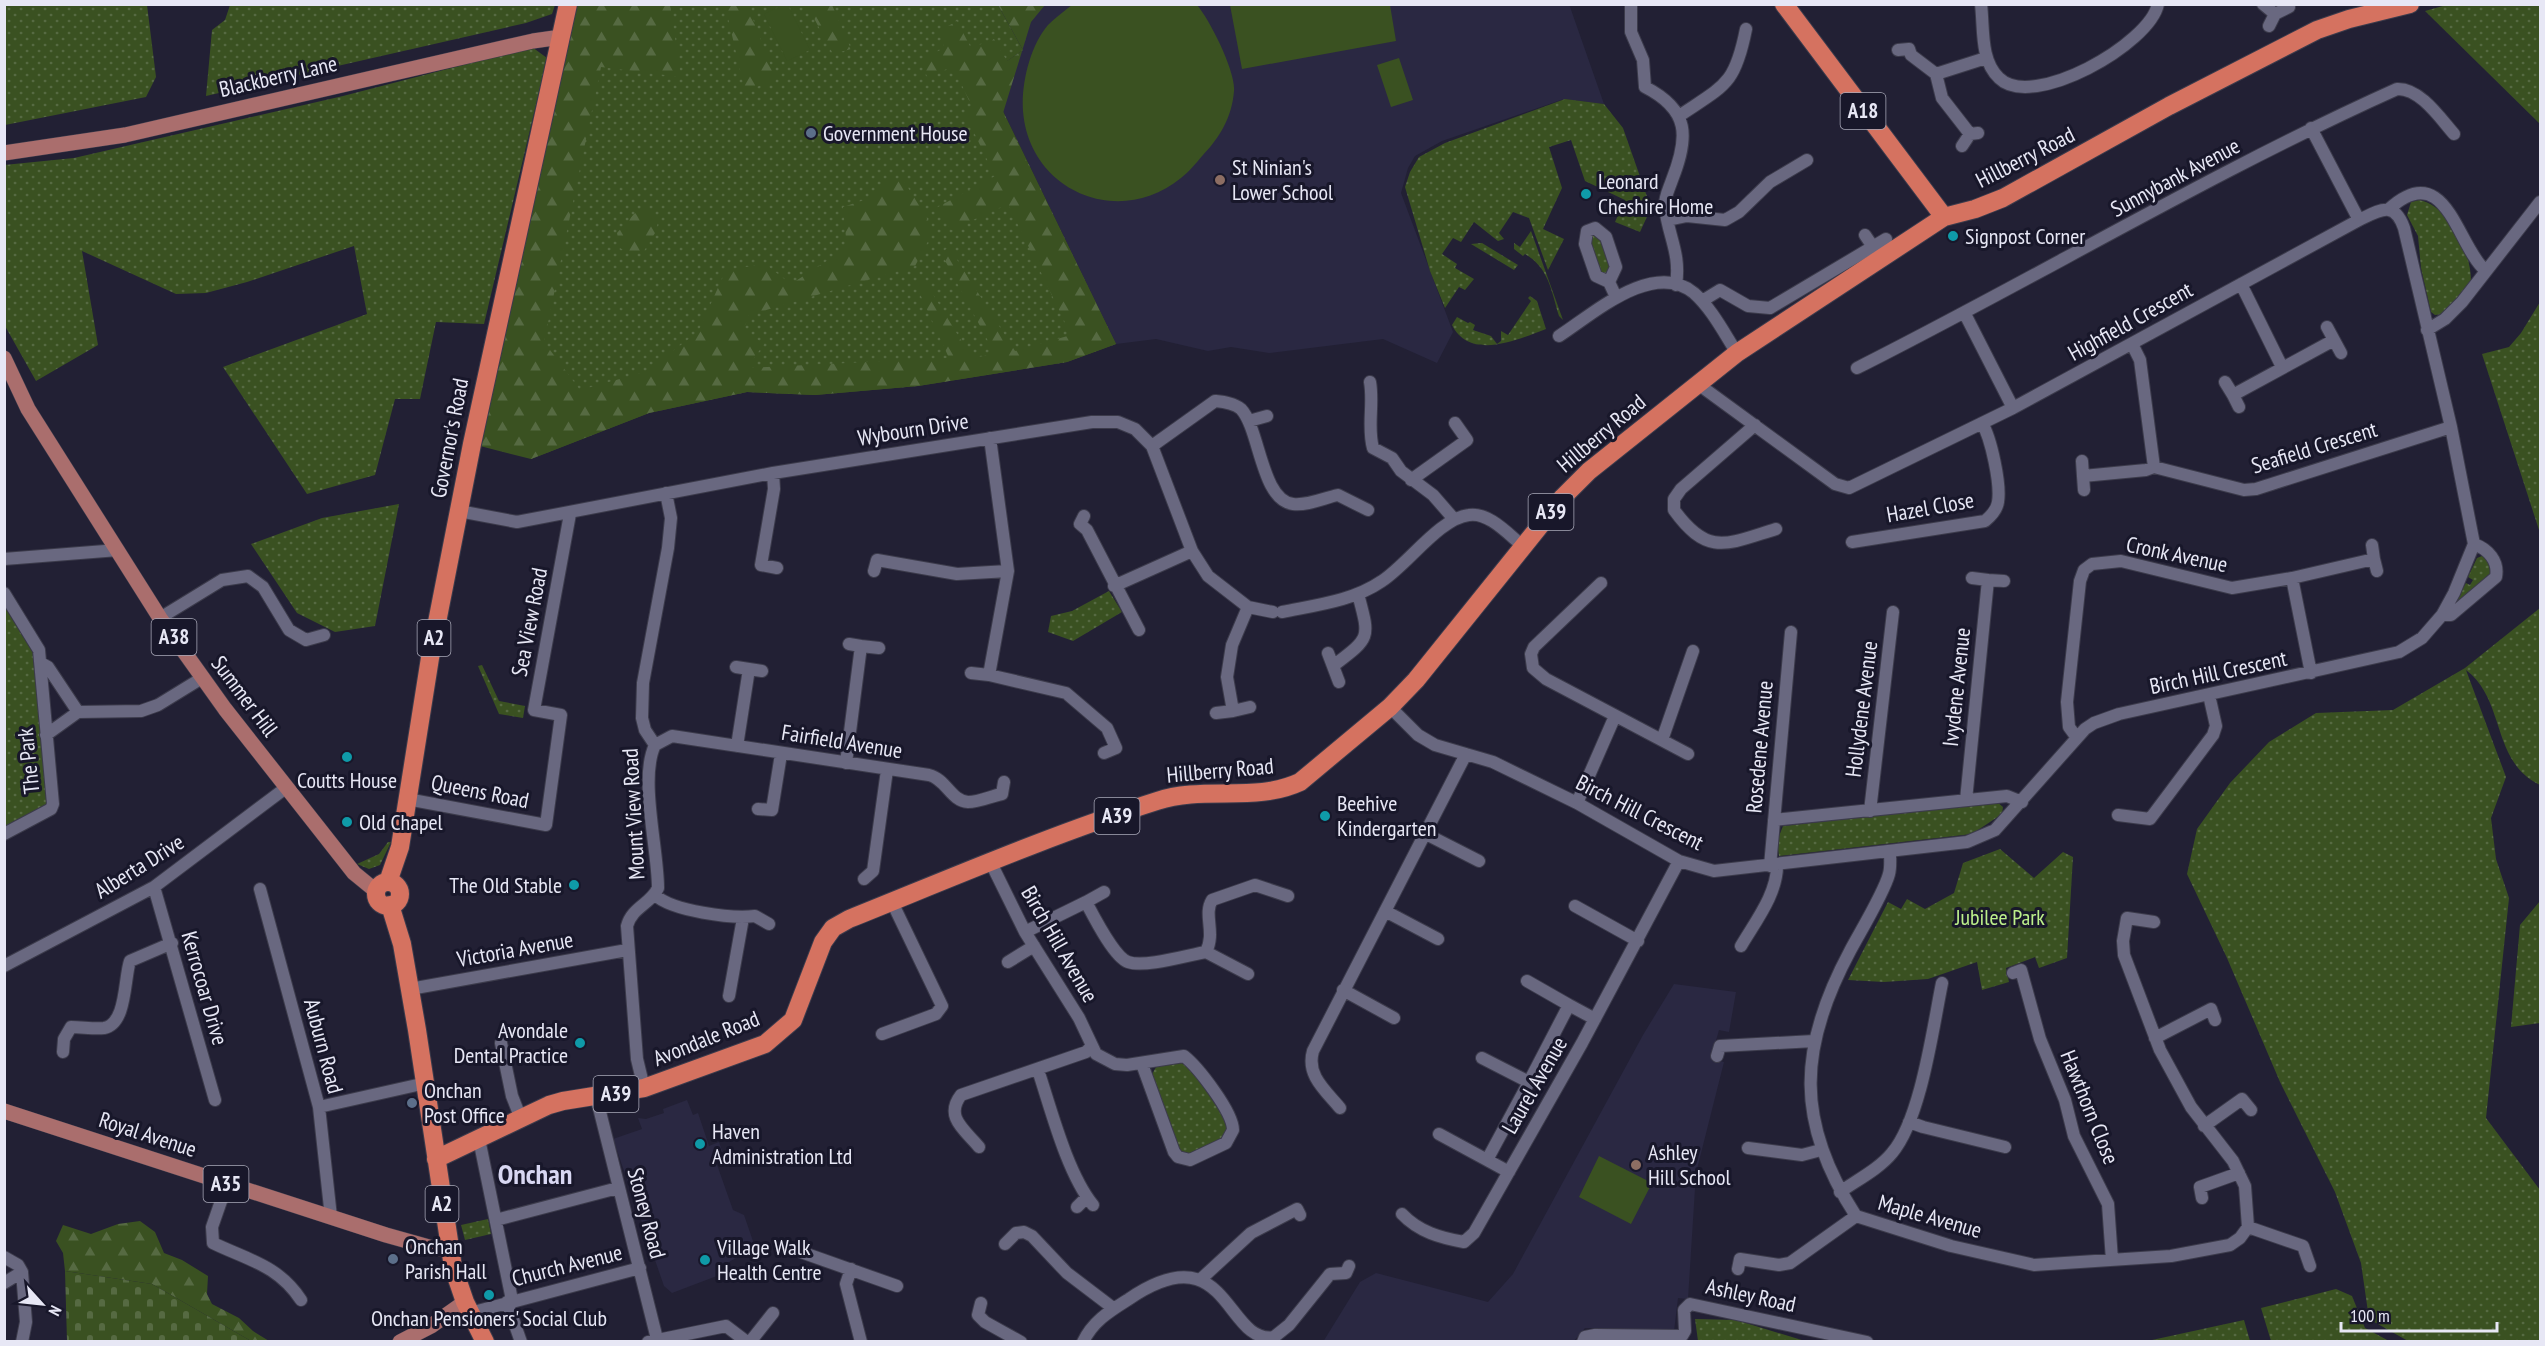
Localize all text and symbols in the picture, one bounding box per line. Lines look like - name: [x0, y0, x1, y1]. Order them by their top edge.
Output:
- street label: Blackberry Lane: [216, 49, 340, 103]
- road number: A18: [1840, 93, 1886, 129]
- place label: Government House: [823, 119, 968, 147]
- street label: Hillberry Road: [1971, 120, 2079, 194]
- marker: Government House: [804, 126, 818, 140]
- street label: Sunnybank Avenue: [2106, 131, 2244, 223]
- place label: St Ninian's Lower School: [1232, 153, 1334, 206]
- place label: Leonard Cheshire Home: [1598, 167, 1713, 220]
- marker: St Ninian's Lower School: [1213, 173, 1227, 187]
- marker: Leonard Cheshire Home: [1579, 187, 1593, 201]
- place label: Signpost Corner: [1965, 222, 2085, 250]
- marker: Signpost Corner: [1946, 229, 1960, 243]
- street label: Highfield Crescent: [2063, 275, 2197, 367]
- street label: Governor's Road: [424, 376, 474, 500]
- street label: Hillberry Road: [1551, 388, 1651, 478]
- street label: Wybourn Drive: [856, 406, 970, 452]
- street label: Seafield Crescent: [2248, 415, 2380, 479]
- street label: Hazel Close: [1884, 486, 1976, 528]
- road number: A39: [1528, 494, 1574, 530]
- street label: Cronk Avenue: [2124, 530, 2230, 578]
- street label: Sea View Road: [505, 565, 553, 679]
- road number: A38: [152, 619, 196, 655]
- road number: A2: [418, 620, 450, 656]
- street label: Ivydene Avenue: [1936, 626, 1976, 748]
- street label: Hollydene Avenue: [1839, 639, 1883, 779]
- street label: Birch Hill Crescent: [2147, 644, 2289, 700]
- street label: Summer Hill: [205, 650, 285, 743]
- street label: Rosedene Avenue: [1739, 680, 1779, 814]
- street label: Fairfield Avenue: [780, 718, 904, 764]
- street label: The Park: [11, 726, 45, 795]
- street label: Mount View Road: [616, 748, 650, 880]
- marker: Coutts House: [340, 750, 354, 764]
- street label: Hillberry Road: [1165, 751, 1275, 789]
- place label: Coutts House: [297, 766, 397, 794]
- street label: Queens Road: [429, 768, 531, 814]
- street label: Birch Hill Crescent: [1572, 768, 1708, 856]
- place label: Beehive Kindergarten: [1337, 789, 1436, 842]
- road number: A39: [1094, 798, 1140, 834]
- place label: Old Chapel: [359, 808, 444, 836]
- marker: Beehive Kindergarten: [1318, 809, 1332, 823]
- marker: Old Chapel: [340, 815, 354, 829]
- street label: Alberta Drive: [89, 828, 189, 904]
- place label: The Old Stable: [449, 871, 562, 899]
- marker: The Old Stable: [567, 878, 581, 892]
- street label: Birch Hill Avenue: [1015, 881, 1105, 1007]
- park label: Jubilee Park: [1954, 903, 2045, 931]
- street label: Victoria Avenue: [454, 925, 575, 973]
- street label: Kerrocoar Drive: [175, 928, 235, 1048]
- street label: Auburn Road: [298, 996, 350, 1096]
- street label: Avondale Road: [649, 1004, 763, 1072]
- place label: Avondale Dental Practice: [454, 1016, 568, 1069]
- street label: Laurel Avenue: [1495, 1032, 1573, 1138]
- marker: Avondale Dental Practice: [573, 1036, 587, 1050]
- street label: Hawthorn Close: [2054, 1046, 2126, 1168]
- place label: Onchan Post Office: [424, 1076, 505, 1129]
- road number: A39: [594, 1076, 638, 1112]
- marker: Onchan Post Office: [405, 1096, 419, 1110]
- street label: Royal Avenue: [96, 1105, 200, 1163]
- place label: Haven Administration Ltd: [712, 1117, 852, 1170]
- marker: Haven Administration Ltd: [693, 1137, 707, 1151]
- place label: Ashley Hill School: [1648, 1138, 1731, 1191]
- district label: Onchan: [498, 1155, 572, 1192]
- marker: Ashley Hill School: [1629, 1158, 1643, 1172]
- street label: Stoney Road: [621, 1164, 673, 1262]
- road number: A35: [204, 1166, 248, 1202]
- road number: A2: [426, 1186, 458, 1222]
- street label: Maple Avenue: [1875, 1188, 1985, 1244]
- place label: Onchan Parish Hall: [405, 1232, 487, 1285]
- place label: Village Walk Health Centre: [716, 1233, 822, 1286]
- street label: Church Avenue: [509, 1238, 625, 1292]
- marker: Onchan Parish Hall: [386, 1252, 400, 1266]
- marker: Village Walk Health Centre: [698, 1253, 712, 1267]
- street label: Ashley Road: [1703, 1272, 1799, 1318]
- north arrow: [12, 1274, 72, 1334]
- marker: Onchan Pensioners' Social Club: [482, 1288, 496, 1302]
- scale bar: [2341, 1295, 2497, 1333]
- text: N: [44, 1302, 66, 1319]
- place label: Onchan Pensioners' Social Club: [371, 1304, 607, 1332]
- text: 100 m: [2350, 1304, 2390, 1327]

